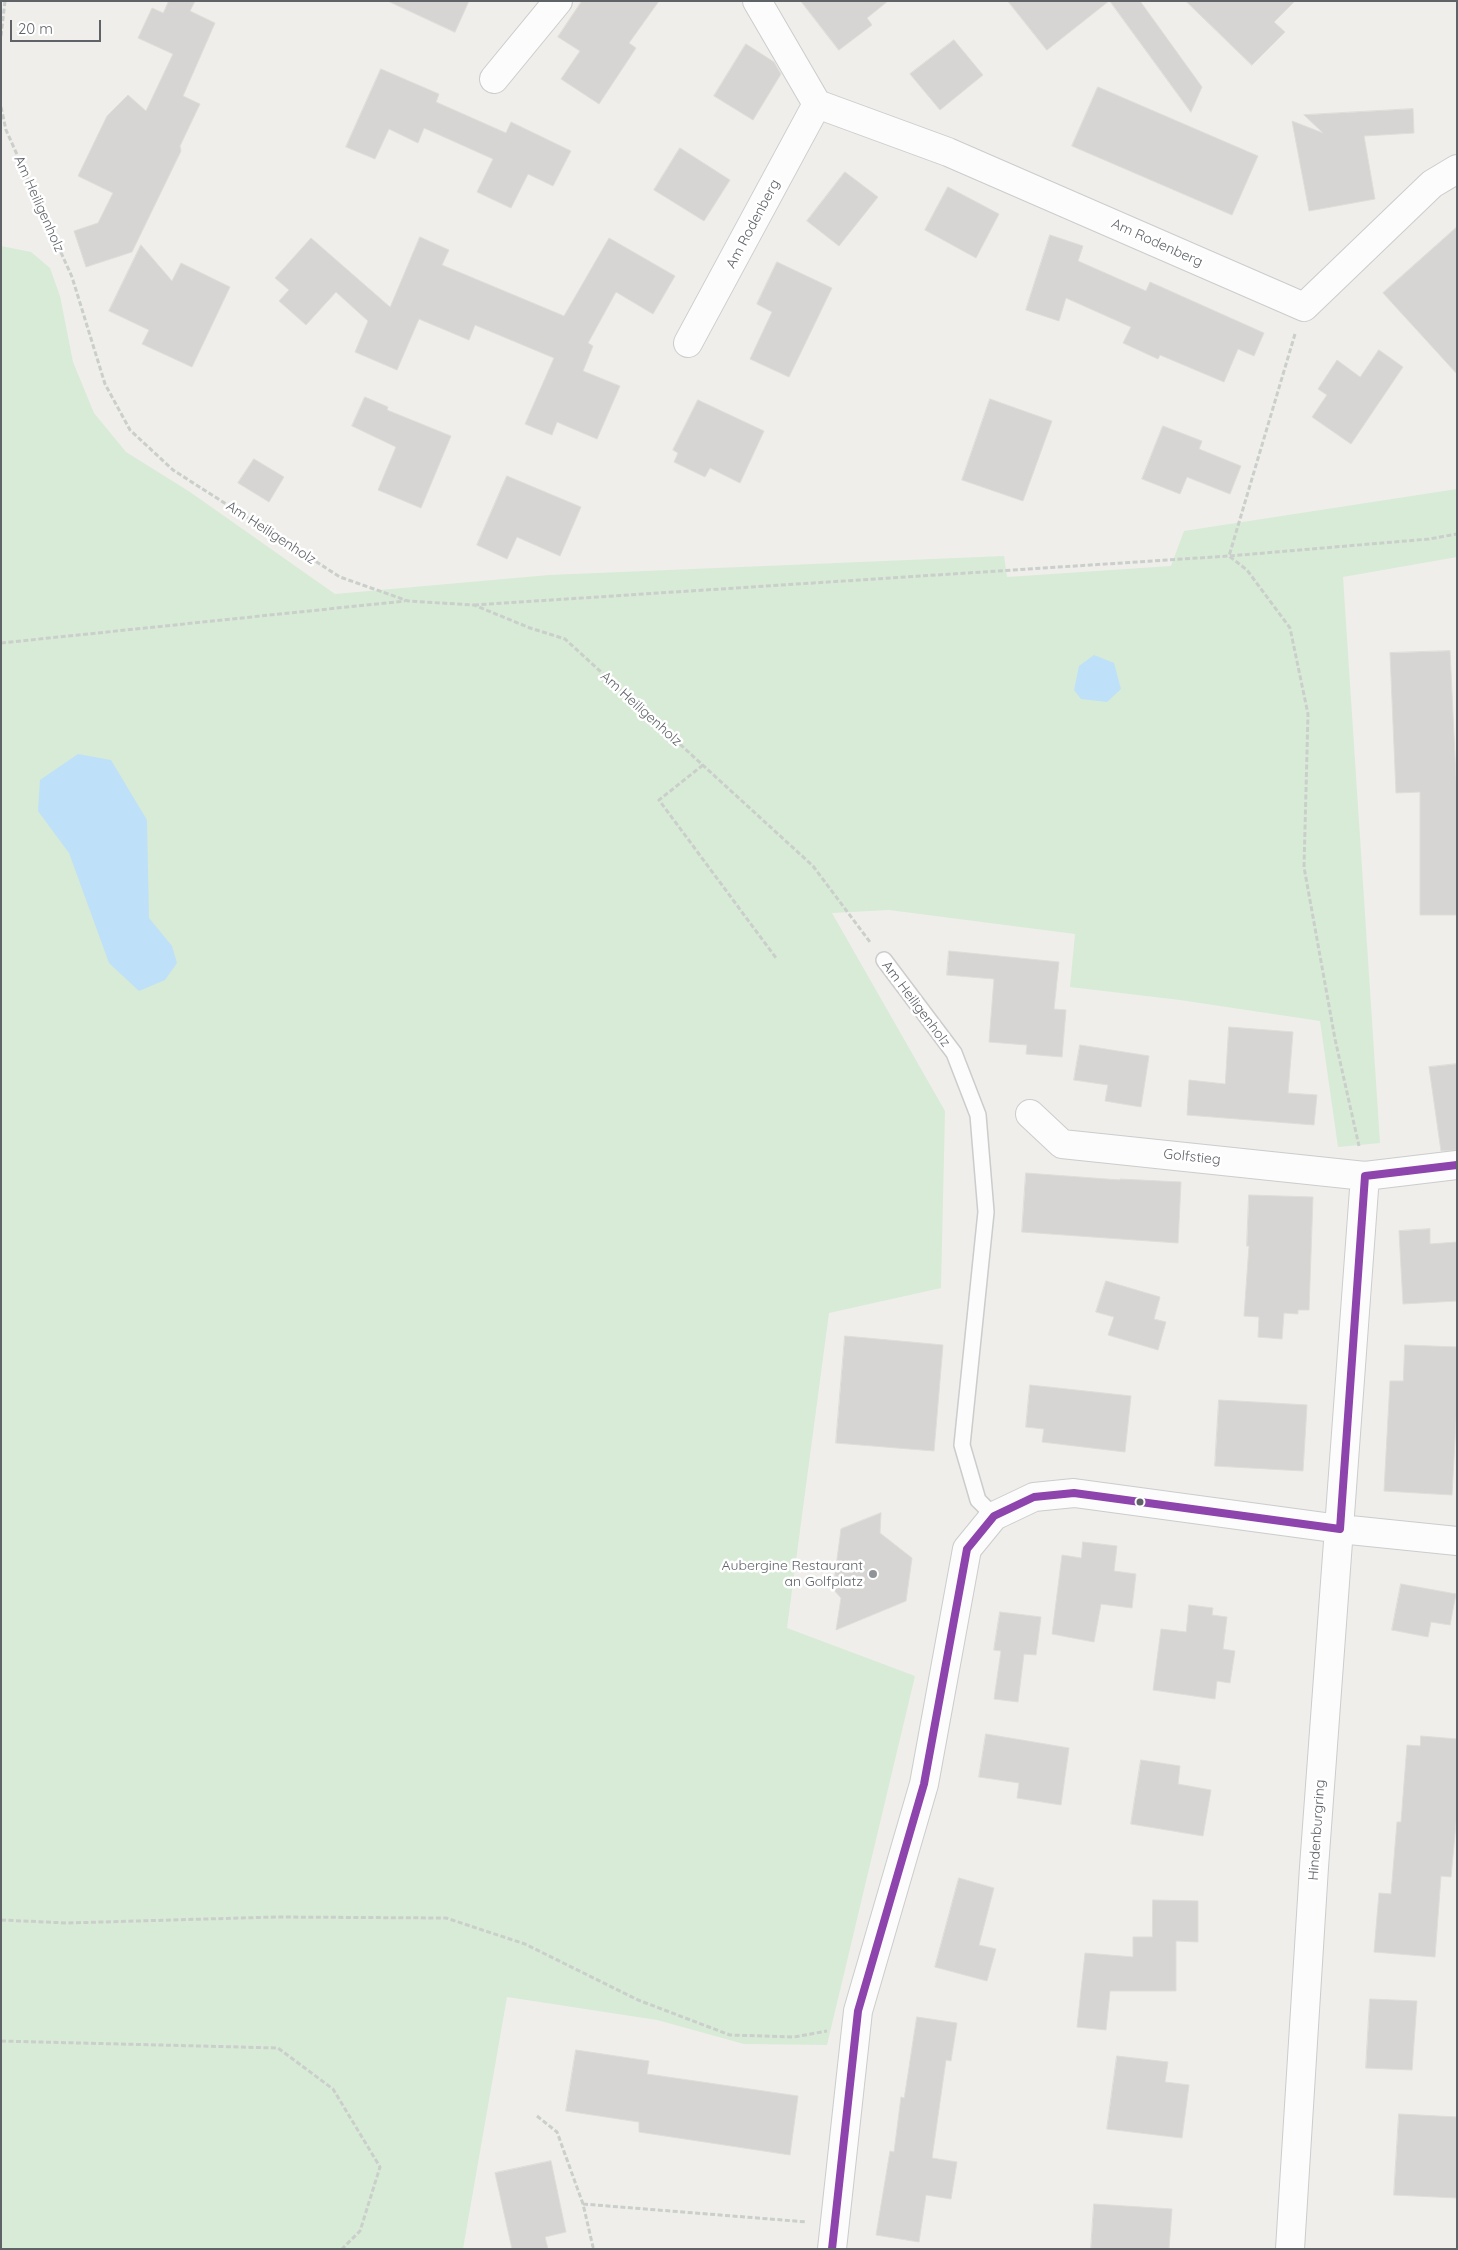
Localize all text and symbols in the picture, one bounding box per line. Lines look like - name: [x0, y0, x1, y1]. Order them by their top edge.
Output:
- scale bar: [12, 10, 104, 42]
- text: 20 m: [18, 19, 53, 38]
- street label: Am Heiligenholz: [10, 153, 68, 255]
- street label: Am Rodenberg: [723, 177, 783, 271]
- street label: Am Rodenberg: [1109, 215, 1205, 271]
- street label: Am Heiligenholz: [223, 498, 319, 568]
- street label: Am Heiligenholz: [597, 668, 685, 750]
- street label: Am Heiligenholz: [878, 958, 954, 1050]
- street label: Golfstieg: [1163, 1146, 1221, 1168]
- unlabelled marker: [1135, 1497, 1145, 1507]
- place label: Aubergine Restaurant an Golfplatz: [722, 1558, 863, 1590]
- marker: Aubergine Restaurant an Golfplatz: [867, 1568, 879, 1580]
- street label: Hindenburgring: [1305, 1779, 1329, 1881]

